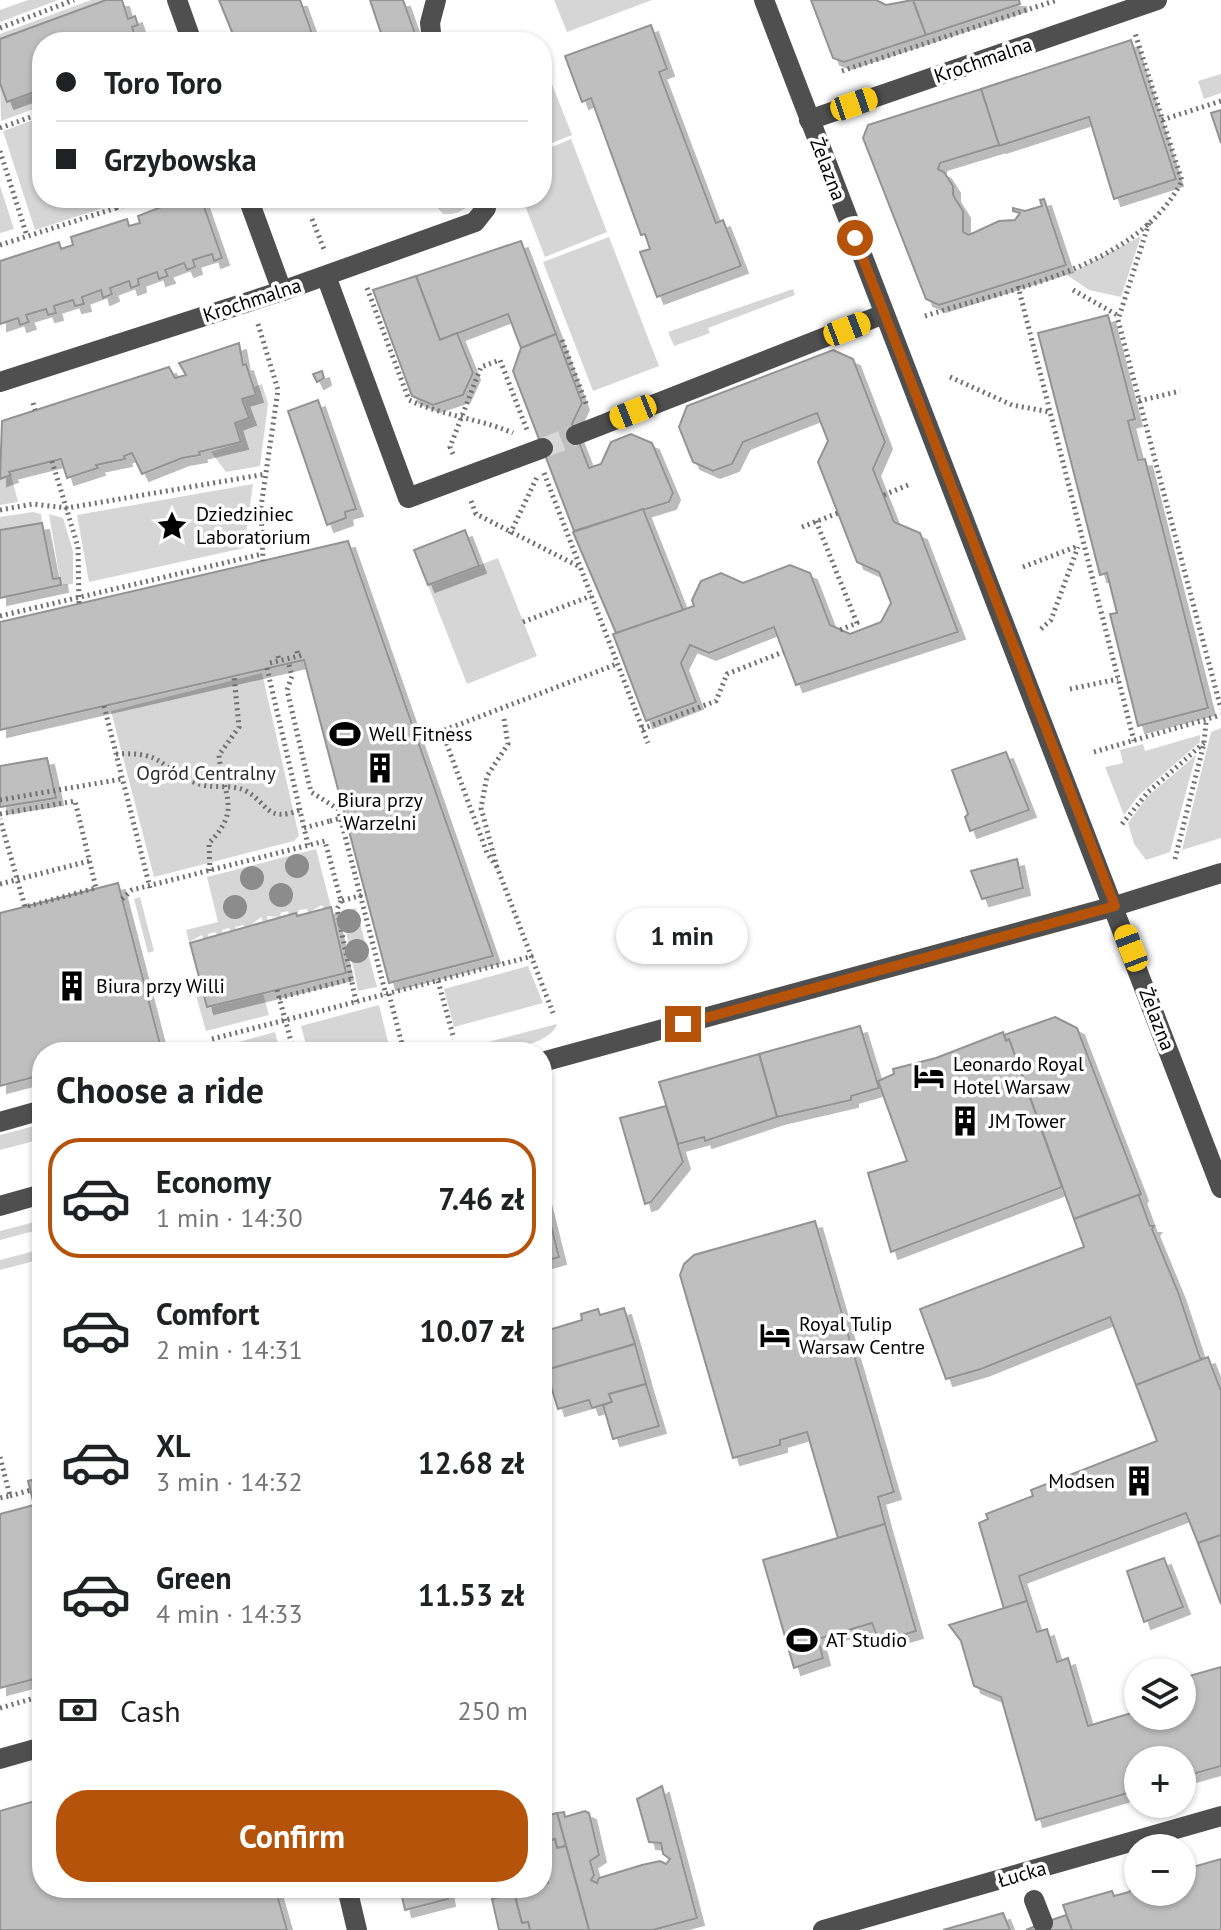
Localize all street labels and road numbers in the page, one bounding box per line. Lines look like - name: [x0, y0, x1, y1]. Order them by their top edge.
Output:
- street label: Krochmalna: [931, 31, 1035, 89]
- street label: Żelazna: [804, 134, 852, 204]
- street label: Krochmalna: [199, 272, 305, 328]
- street label: Żelazna: [1133, 984, 1181, 1054]
- street label: Łucka: [995, 1855, 1049, 1893]

